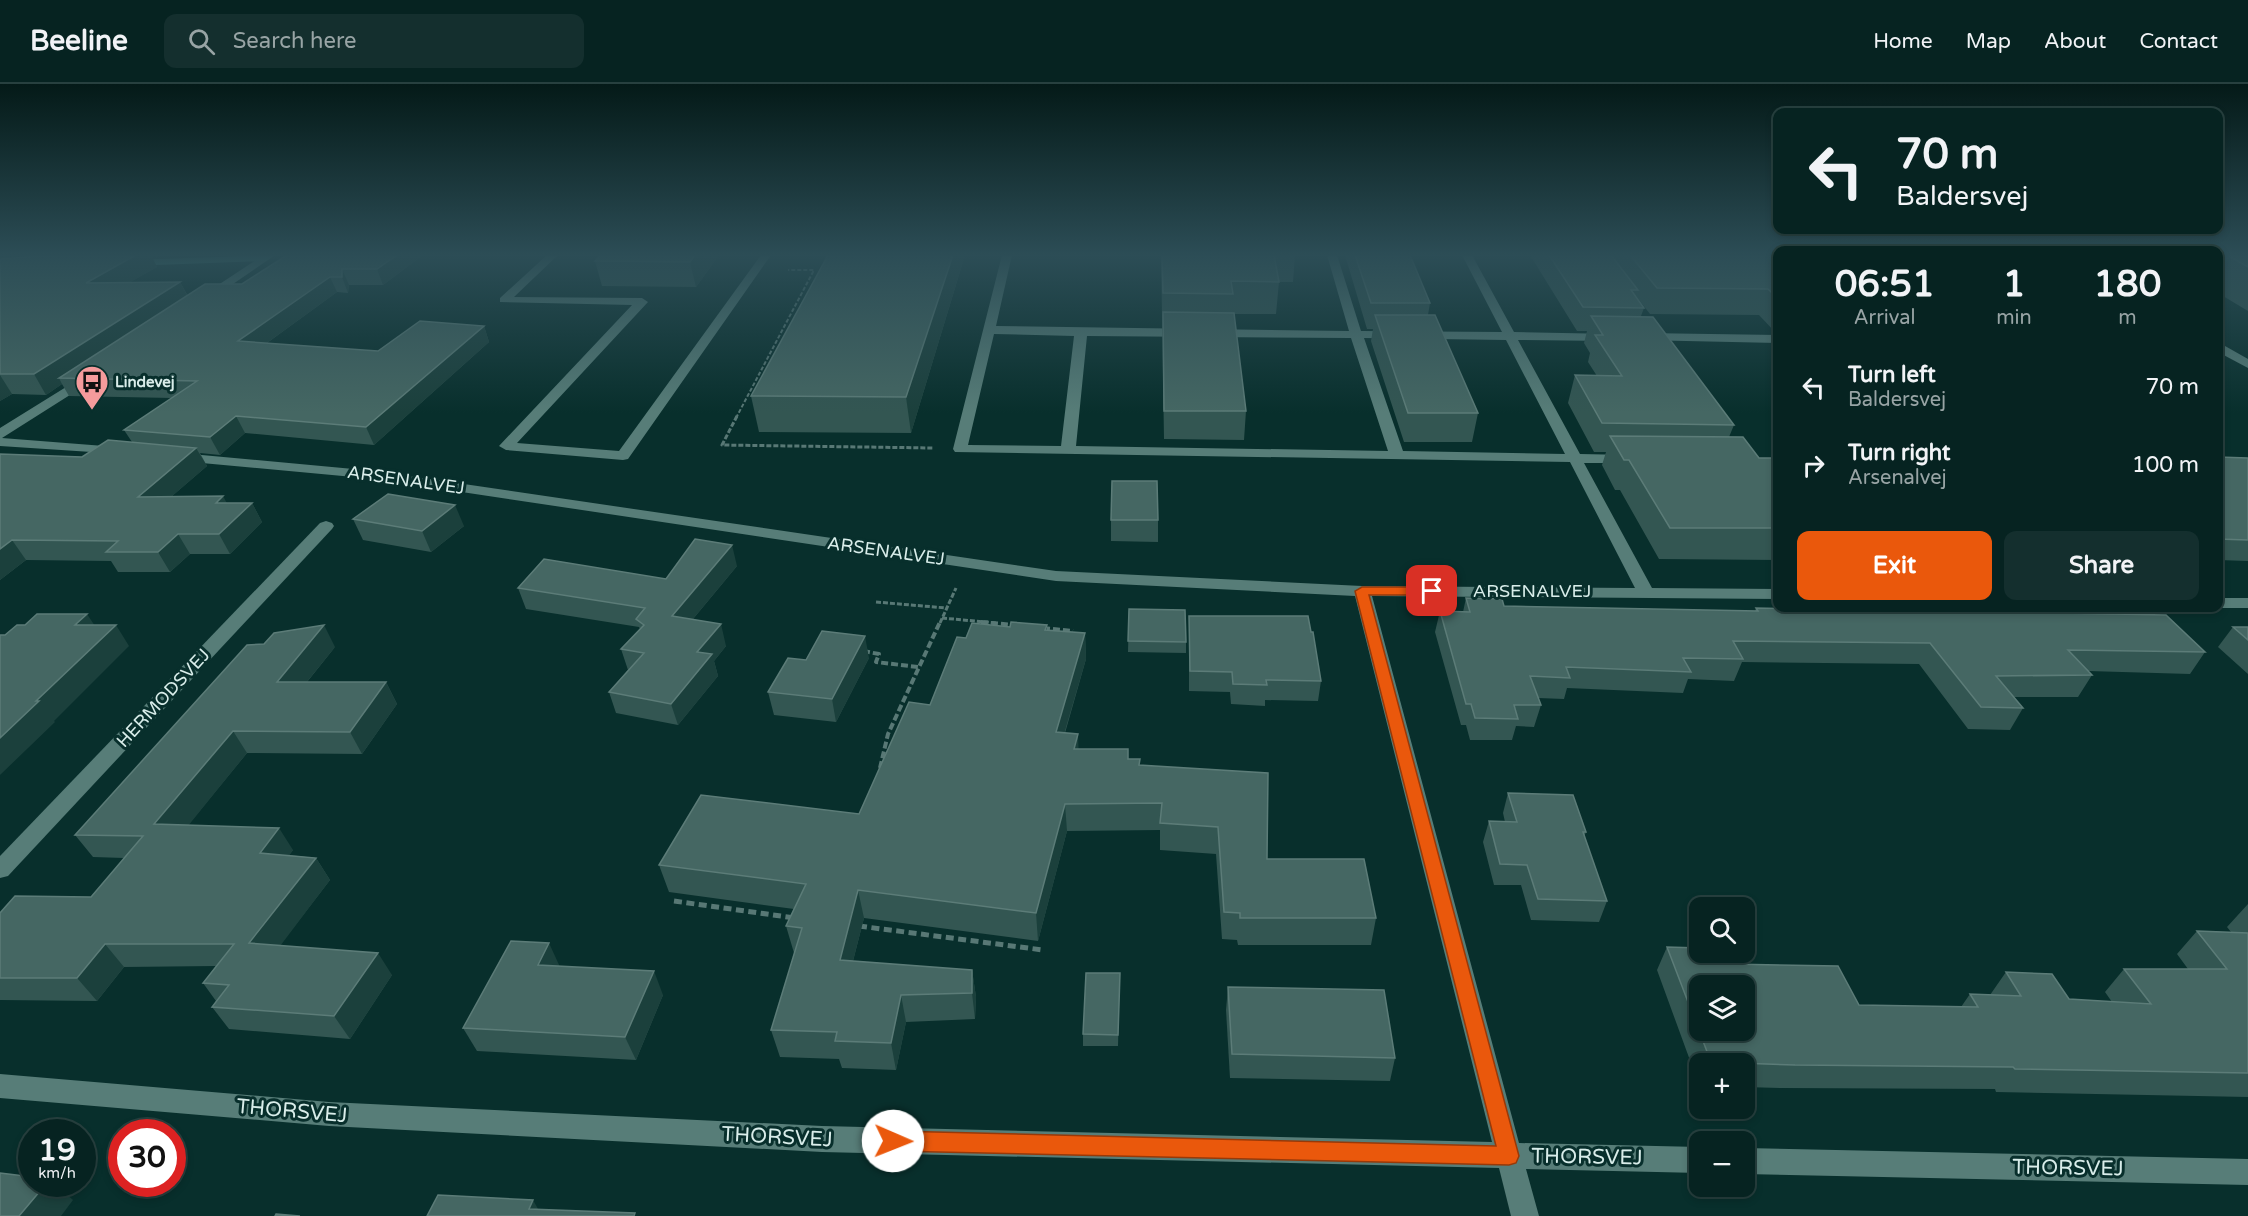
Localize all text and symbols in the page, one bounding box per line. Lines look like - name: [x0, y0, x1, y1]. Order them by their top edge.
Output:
- search box: [164, 14, 584, 68]
- text: Beeline: [30, 24, 128, 58]
- icon: search: [185, 25, 218, 58]
- text: Search here: [233, 28, 357, 54]
- text: Home: [1873, 29, 1933, 54]
- text: Map: [1966, 29, 2011, 54]
- text: About: [2044, 29, 2106, 54]
- text: Contact: [2139, 29, 2218, 54]
- text: 70 m: [1896, 129, 1998, 180]
- icon: left: [1797, 132, 1875, 210]
- text: Baldersvej: [1896, 180, 2028, 213]
- text: 06:51: [1835, 263, 1935, 306]
- text: 1: [2003, 263, 2025, 306]
- text: 180: [2093, 263, 2161, 306]
- text: Arrival: [1854, 306, 1916, 330]
- text: min: [1996, 306, 2032, 330]
- text: m: [2118, 306, 2137, 330]
- text: Turn left: [1848, 362, 1936, 388]
- bus stop icon: Lindevej: [74, 364, 110, 411]
- icon: left: [1797, 371, 1830, 404]
- place label: Lindevej: [115, 373, 175, 392]
- text: 70 m: [2145, 374, 2199, 400]
- text: Baldersvej: [1848, 388, 1946, 412]
- text: Turn right: [1848, 440, 1950, 466]
- icon: right: [1797, 449, 1830, 482]
- text: 100 m: [2132, 452, 2199, 478]
- street label: ARSENALVEJ: [346, 461, 466, 499]
- text: Arsenalvej: [1848, 466, 1947, 490]
- button: Exit: [1797, 531, 1992, 600]
- button: Share: [2004, 531, 2199, 600]
- street label: ARSENALVEJ: [826, 532, 946, 570]
- pin: [1406, 565, 1457, 616]
- icon: arrive: [1415, 574, 1448, 607]
- street label: ARSENALVEJ: [1473, 580, 1591, 602]
- street label: HERMODSVEJ: [112, 644, 214, 752]
- map controls: [1689, 897, 1755, 1197]
- button: search: [1689, 897, 1755, 963]
- button: layers: [1689, 975, 1755, 1041]
- button: +: [1689, 1053, 1755, 1119]
- street label: THORSVEJ: [236, 1094, 348, 1128]
- position arrow: [861, 1109, 925, 1173]
- speed limit sign: 30: [108, 1119, 186, 1197]
- street label: THORSVEJ: [721, 1122, 833, 1152]
- button: −: [1689, 1131, 1755, 1197]
- text: 19: [38, 1132, 76, 1169]
- street label: THORSVEJ: [1531, 1144, 1643, 1170]
- street label: THORSVEJ: [2012, 1155, 2124, 1181]
- text: km/h: [38, 1164, 76, 1182]

